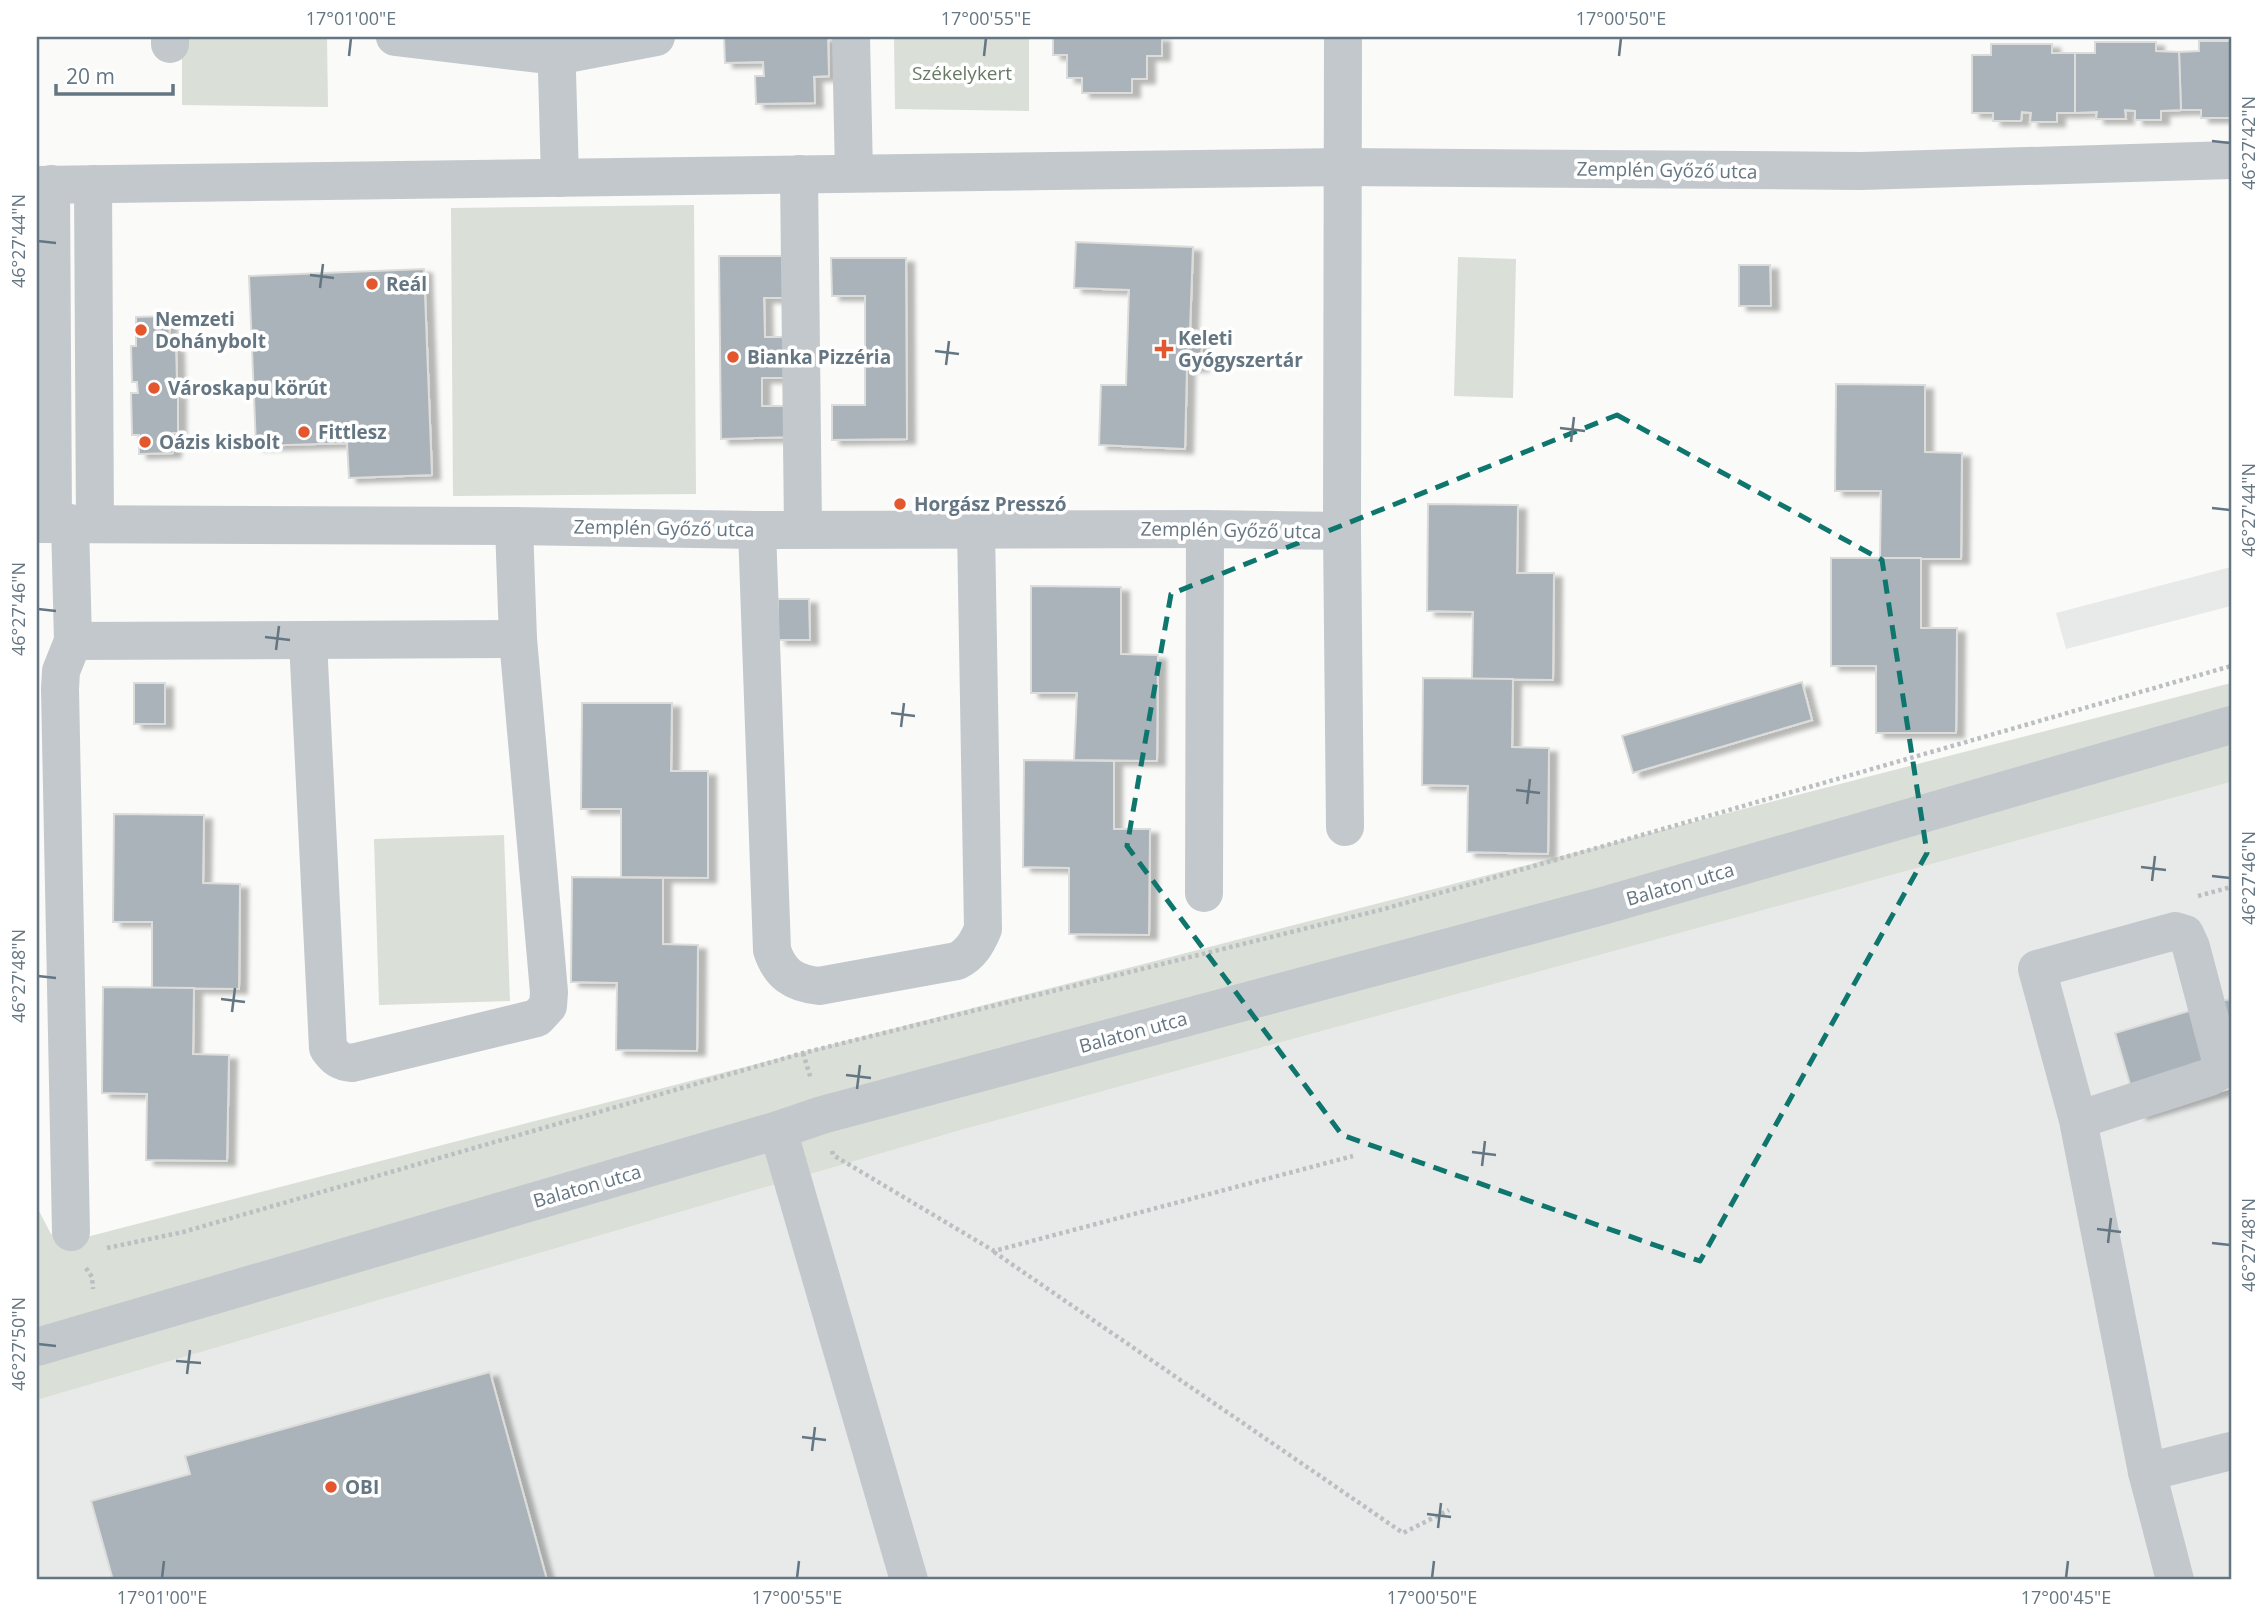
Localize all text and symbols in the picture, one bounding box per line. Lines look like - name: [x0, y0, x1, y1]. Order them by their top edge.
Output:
- text: 17°01'00"E: [306, 6, 396, 30]
- text: 17°00'55"E: [941, 6, 1031, 30]
- text: 17°00'50"E: [1576, 6, 1666, 30]
- scale bar: [56, 52, 173, 96]
- park label: Székelykert: [912, 60, 1012, 86]
- text: 20 m: [66, 62, 115, 90]
- text: 46°27'42"N: [2236, 96, 2260, 190]
- street label: Zemplén Győző utca: [1576, 155, 1758, 185]
- text: 46°27'44"N: [6, 194, 30, 288]
- place label: Reál: [386, 271, 427, 297]
- marker: Reál: [364, 276, 380, 292]
- place label: Nemzeti Dohánybolt: [155, 306, 266, 354]
- marker: Nemzeti Dohánybolt: [133, 322, 149, 338]
- place label: Keleti Gyógyszertár: [1178, 325, 1303, 373]
- marker: Keleti Gyógyszertár: [1156, 341, 1172, 357]
- place label: Bianka Pizzéria: [747, 344, 891, 370]
- marker: Bianka Pizzéria: [725, 349, 741, 365]
- place label: Városkapu körút: [168, 375, 327, 401]
- marker: Városkapu körút: [146, 380, 162, 396]
- place label: Fittlesz: [318, 419, 386, 445]
- marker: Fittlesz: [296, 424, 312, 440]
- place label: Oázis kisbolt: [159, 429, 280, 455]
- marker: Oázis kisbolt: [137, 434, 153, 450]
- text: 46°27'44"N: [2236, 463, 2260, 557]
- place label: Horgász Presszó: [914, 491, 1067, 517]
- marker: Horgász Presszó: [892, 496, 908, 512]
- street label: Zemplén Győző utca: [573, 513, 755, 543]
- street label: Zemplén Győző utca: [1140, 515, 1322, 545]
- text: 46°27'46"N: [6, 562, 30, 656]
- text: 46°27'46"N: [2236, 831, 2260, 925]
- street label: Balaton utca: [1623, 856, 1737, 912]
- text: 46°27'48"N: [6, 929, 30, 1023]
- street label: Balaton utca: [1076, 1005, 1190, 1059]
- street label: Balaton utca: [530, 1158, 644, 1214]
- text: 46°27'48"N: [2236, 1198, 2260, 1292]
- text: 46°27'50"N: [6, 1297, 30, 1391]
- place label: OBI: [345, 1474, 379, 1500]
- marker: OBI: [323, 1479, 339, 1495]
- text: 17°01'00"E: [117, 1585, 207, 1609]
- text: 17°00'55"E: [752, 1585, 842, 1609]
- text: 17°00'50"E: [1387, 1585, 1477, 1609]
- text: 17°00'45"E: [2021, 1585, 2111, 1609]

